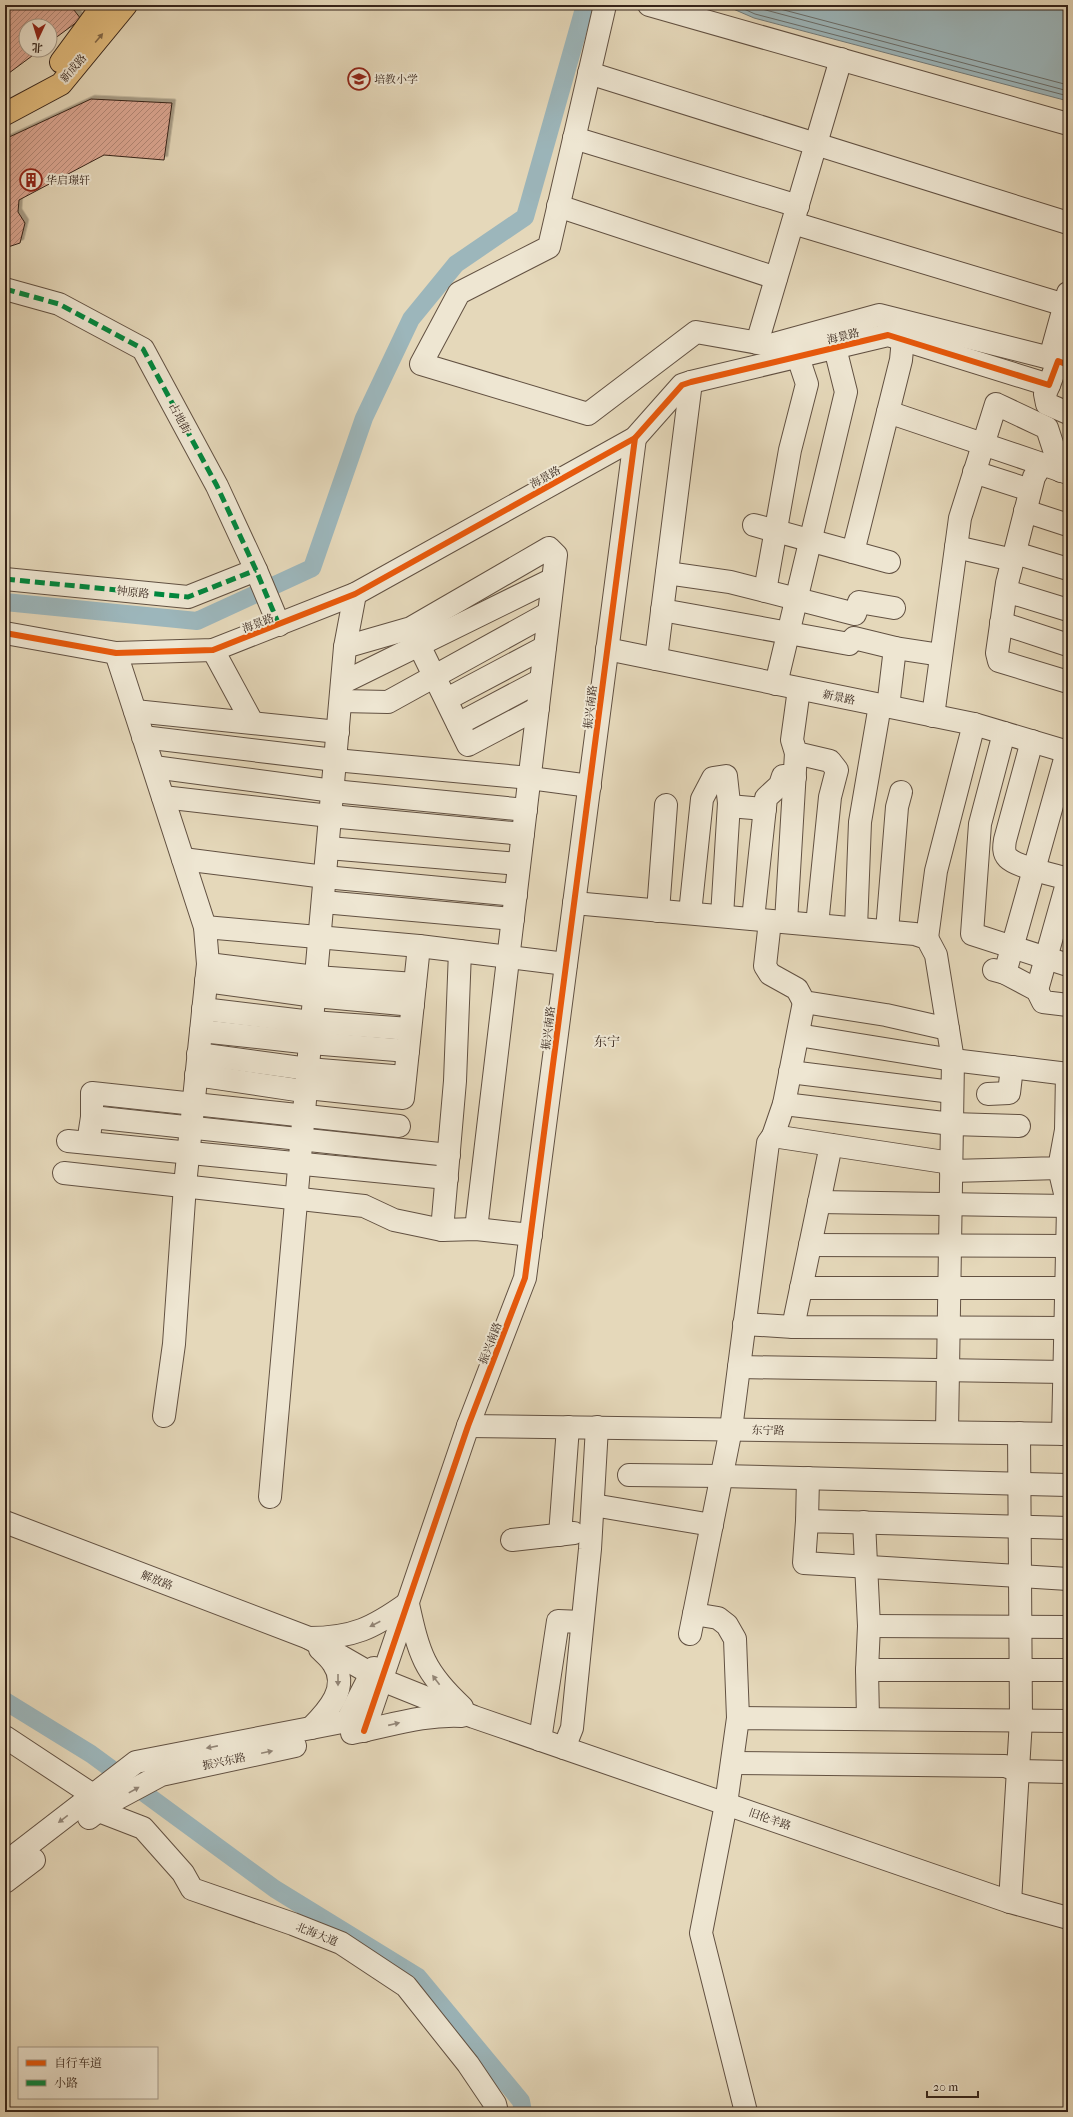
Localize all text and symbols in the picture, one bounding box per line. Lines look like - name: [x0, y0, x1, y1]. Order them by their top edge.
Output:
- north arrow: [18, 18, 58, 58]
- one-way arrow: [94, 33, 103, 43]
- text: 北: [31, 41, 43, 54]
- street label: 新成路: [58, 52, 89, 85]
- school or university icon: 培教小学: [346, 66, 372, 92]
- place label: 培教小学: [374, 73, 418, 86]
- building icon: 华启璟轩: [18, 167, 44, 193]
- place label: 华启璟轩: [46, 174, 90, 187]
- street label: 海景路: [826, 326, 861, 347]
- street label: 占地街: [166, 401, 193, 436]
- street label: 海景路: [528, 464, 563, 491]
- street label: 钟原路: [116, 584, 150, 601]
- street label: 海景路: [240, 611, 276, 635]
- street label: 振兴南路: [581, 684, 600, 730]
- street label: 新景路: [821, 688, 856, 707]
- street label: 振兴南路: [539, 1005, 558, 1051]
- district label: 东宁: [594, 1034, 620, 1049]
- street label: 振兴南路: [477, 1320, 504, 1366]
- street label: 东宁路: [751, 1424, 785, 1437]
- street label: 解放路: [139, 1568, 175, 1592]
- one-way arrow: [370, 1621, 381, 1627]
- one-way arrow: [335, 1674, 341, 1687]
- one-way arrow: [432, 1675, 440, 1685]
- one-way arrow: [388, 1720, 401, 1726]
- one-way arrow: [206, 1744, 219, 1750]
- one-way arrow: [261, 1748, 274, 1754]
- street label: 振兴东路: [201, 1751, 247, 1772]
- one-way arrow: [128, 1786, 140, 1793]
- street label: 旧伦羊路: [747, 1806, 793, 1833]
- one-way arrow: [57, 1815, 68, 1823]
- street label: 北海大道: [294, 1920, 340, 1949]
- legend: [18, 2047, 158, 2099]
- text: 自行车道: [54, 2056, 102, 2070]
- scale bar: [927, 2073, 978, 2099]
- text: 小路: [54, 2076, 78, 2090]
- text: 20 m: [933, 2080, 958, 2094]

